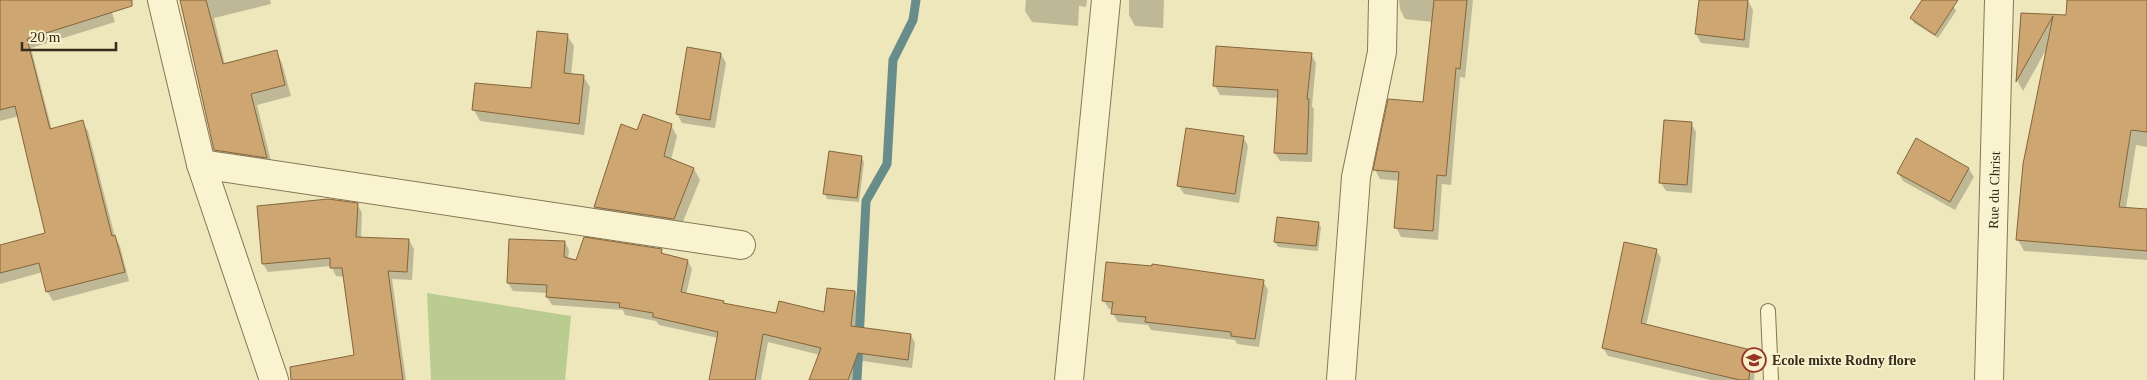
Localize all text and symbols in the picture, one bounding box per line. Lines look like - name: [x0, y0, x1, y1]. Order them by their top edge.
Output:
- scale bar: [22, 20, 116, 52]
- text: 20 m: [30, 29, 61, 45]
- street label: Rue du Christ: [1986, 151, 2003, 229]
- school or university icon: Ecole mixte Rodny flore: [1741, 347, 1767, 373]
- place label: Ecole mixte Rodny flore: [1772, 353, 1916, 368]

